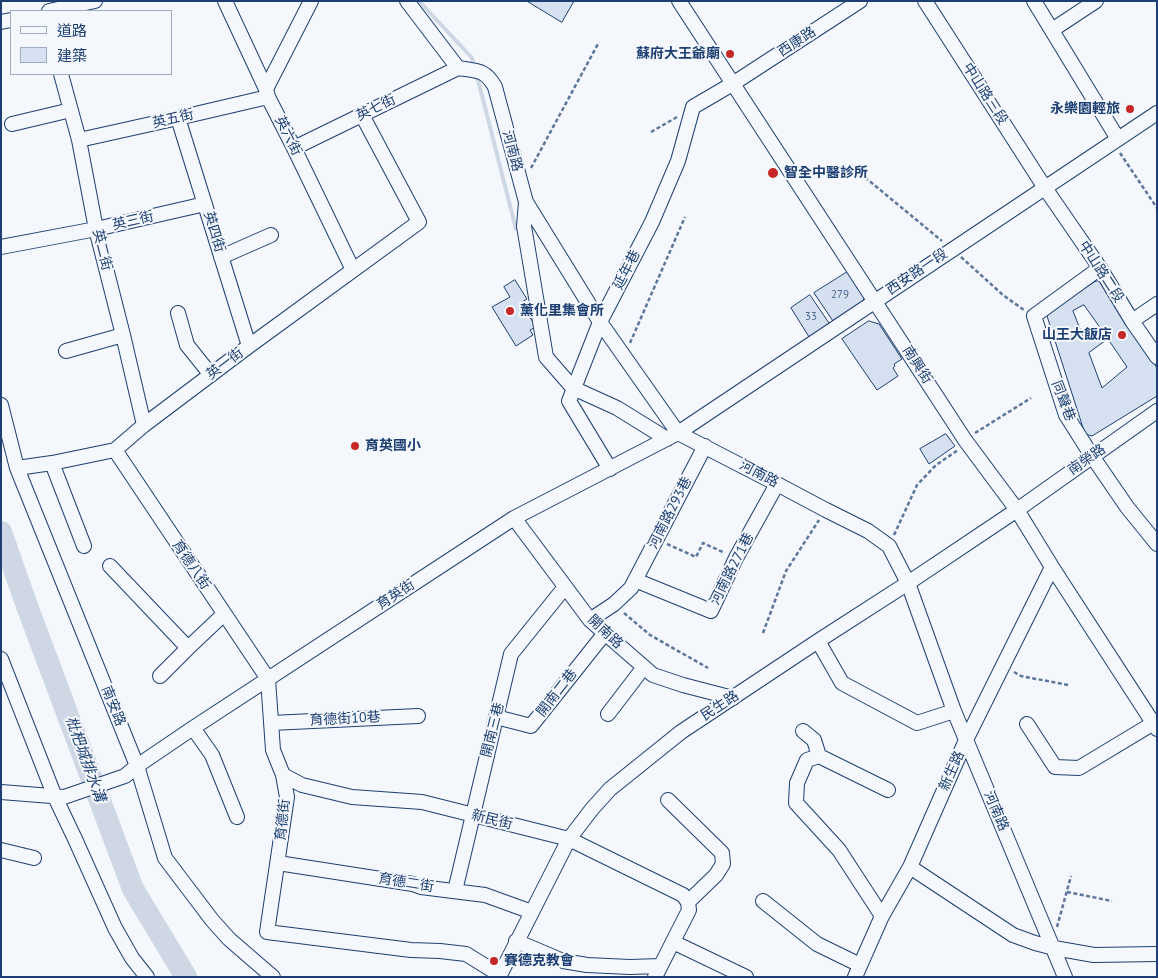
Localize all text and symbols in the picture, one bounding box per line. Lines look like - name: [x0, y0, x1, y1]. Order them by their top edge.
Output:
- legend: [10, 10, 172, 75]
- text: 道路: [57, 21, 87, 40]
- street label: 西康路: [775, 24, 819, 60]
- text: 建築: [57, 46, 87, 65]
- place label: 蘇府大王爺廟: [636, 46, 720, 62]
- marker: 蘇府大王爺廟: [724, 48, 736, 60]
- street label: 中山路三段: [959, 60, 1011, 128]
- street label: 英七街: [353, 91, 399, 125]
- place label: 永樂園輕旅: [1050, 101, 1120, 117]
- marker: 永樂園輕旅: [1124, 103, 1136, 115]
- street label: 英五街: [151, 106, 195, 132]
- street label: 英六街: [271, 113, 305, 159]
- street label: 河南路: [498, 129, 526, 173]
- place label: 智全中醫診所: [784, 165, 868, 181]
- marker: 智全中醫診所: [766, 166, 780, 180]
- street label: 英三街: [111, 208, 155, 234]
- street label: 英四街: [200, 209, 228, 255]
- street label: 英二街: [89, 228, 115, 272]
- street label: 中山路二段: [1075, 238, 1127, 306]
- street label: 西安路一段: [883, 245, 951, 299]
- street label: 延年巷: [610, 247, 644, 293]
- house number: 279: [831, 288, 849, 302]
- place label: 薰化里集會所: [520, 303, 604, 319]
- marker: 薰化里集會所: [504, 305, 516, 317]
- house number: 33: [805, 310, 817, 324]
- place label: 山王大飯店: [1042, 327, 1112, 343]
- marker: 山王大飯店: [1116, 329, 1128, 341]
- street label: 南興街: [899, 343, 935, 387]
- street label: 英一街: [203, 345, 247, 383]
- street label: 同聲巷: [1048, 378, 1078, 424]
- place label: 育英國小: [365, 438, 421, 454]
- marker: 育英國小: [349, 440, 361, 452]
- street label: 南榮路: [1065, 441, 1109, 479]
- street label: 河南路: [737, 457, 781, 491]
- street label: 河南路293巷: [645, 474, 695, 552]
- street label: 河南路271巷: [707, 530, 757, 608]
- street label: 育德八街: [168, 537, 214, 593]
- street label: 育英街: [374, 577, 418, 613]
- street label: 開南路: [584, 612, 626, 652]
- street label: 開南二巷: [533, 666, 581, 720]
- street label: 南安路: [97, 683, 129, 729]
- street label: 民生路: [698, 688, 742, 724]
- street label: 開南三巷: [478, 701, 508, 759]
- street label: 育德街10巷: [309, 709, 381, 729]
- water label: 枇杷城排水溝: [61, 714, 109, 804]
- street label: 新生路: [936, 748, 968, 794]
- street label: 河南路: [980, 788, 1012, 834]
- street label: 育德街: [272, 798, 294, 842]
- street label: 新民街: [470, 807, 514, 833]
- street label: 育德二街: [377, 870, 435, 896]
- place label: 賽德克教會: [504, 953, 574, 969]
- marker: 賽德克教會: [488, 955, 500, 967]

